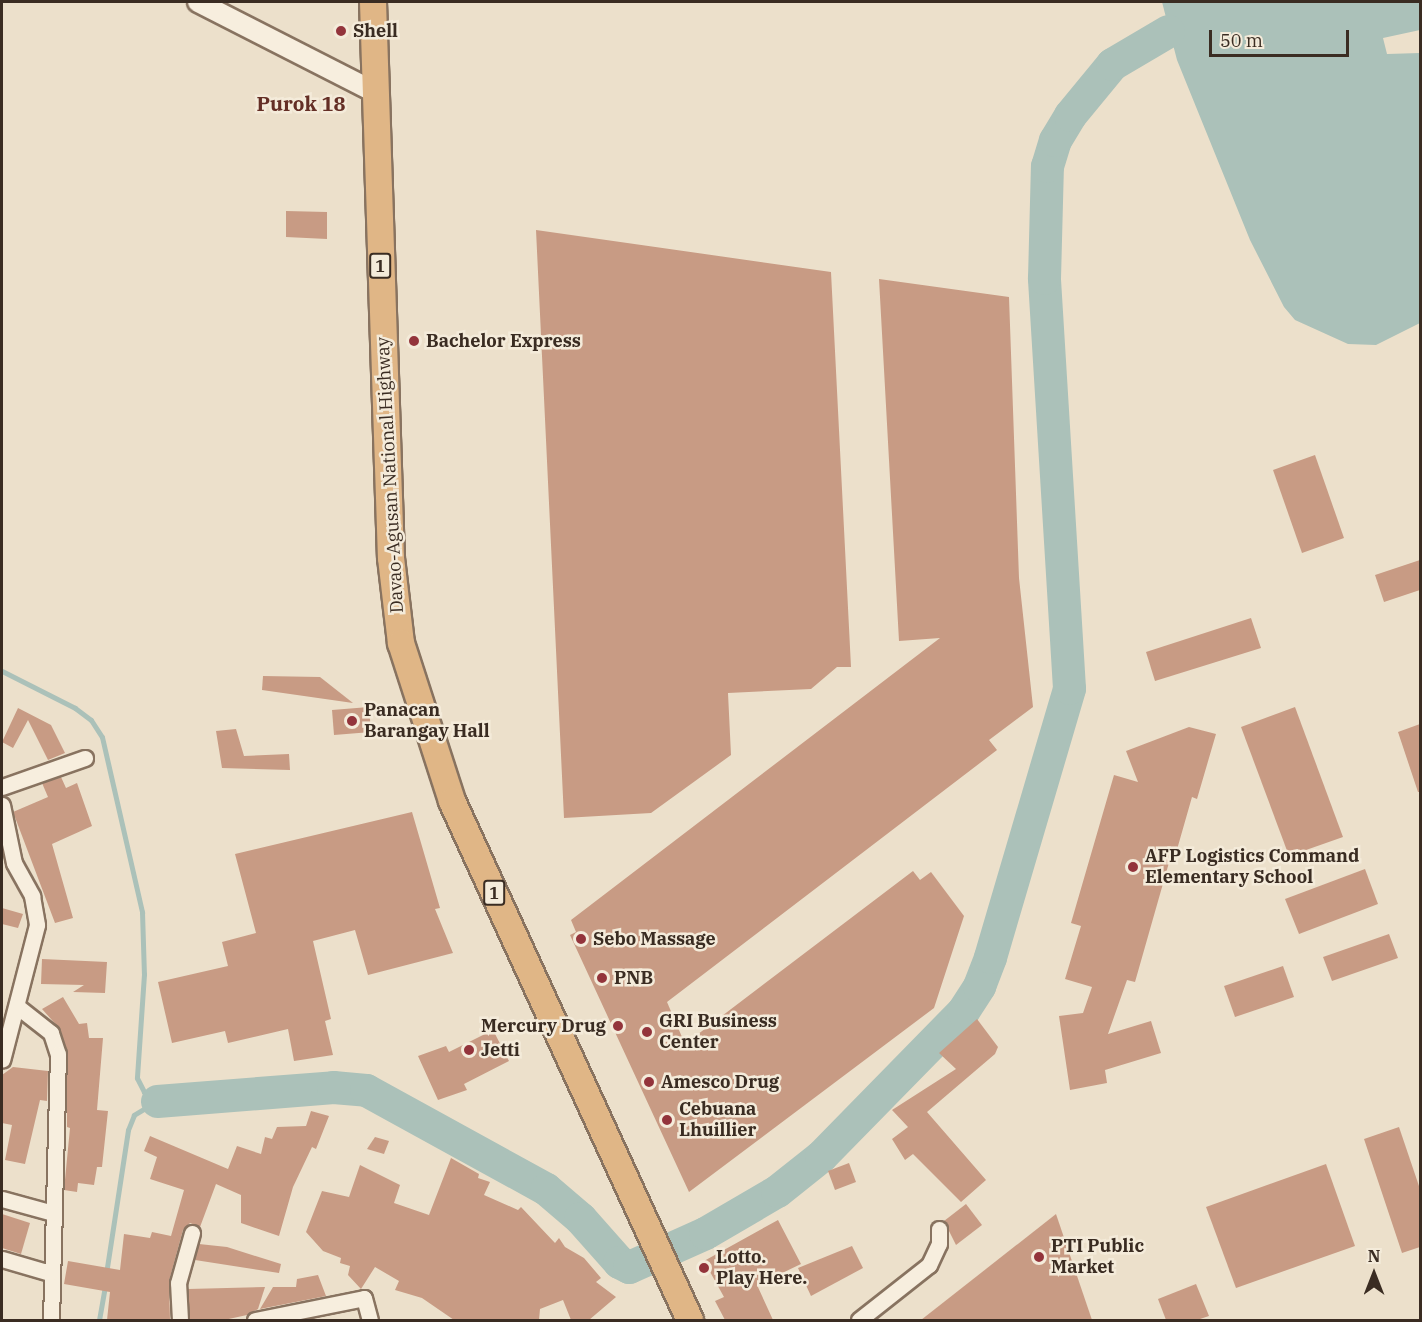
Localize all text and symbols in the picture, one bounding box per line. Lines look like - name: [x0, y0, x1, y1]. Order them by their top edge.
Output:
- scale bar: [1212, 18, 1352, 56]
- place label: Shell: [353, 20, 398, 42]
- marker: Shell: [334, 24, 348, 38]
- text: 50 m: [1220, 29, 1263, 52]
- district label: Purok 18: [256, 91, 346, 115]
- road number: 1: [368, 253, 392, 279]
- place label: Bachelor Express: [426, 330, 581, 352]
- marker: Bachelor Express: [407, 334, 421, 348]
- street label: Davao-Agusan National Highway: [372, 336, 408, 614]
- place label: Panacan Barangay Hall: [364, 700, 489, 742]
- marker: Panacan Barangay Hall: [345, 714, 359, 728]
- place label: AFP Logistics Command Elementary School: [1145, 846, 1359, 888]
- marker: AFP Logistics Command Elementary School: [1126, 860, 1140, 874]
- road number: 1: [482, 880, 506, 906]
- place label: Sebo Massage: [593, 928, 716, 950]
- marker: Sebo Massage: [574, 932, 588, 946]
- place label: PNB: [614, 967, 653, 989]
- marker: PNB: [595, 971, 609, 985]
- place label: GRI Business Center: [659, 1011, 777, 1054]
- place label: Mercury Drug: [481, 1015, 606, 1037]
- marker: Mercury Drug: [611, 1019, 625, 1033]
- marker: GRI Business Center: [640, 1025, 654, 1039]
- place label: Jetti: [481, 1039, 520, 1061]
- marker: Jetti: [462, 1043, 476, 1057]
- place label: Amesco Drug: [661, 1071, 779, 1093]
- marker: Amesco Drug: [642, 1075, 656, 1089]
- place label: Cebuana Lhuillier: [679, 1099, 756, 1142]
- marker: Cebuana Lhuillier: [660, 1113, 674, 1127]
- place label: PTI Public Market: [1051, 1236, 1144, 1278]
- north arrow: [1344, 1244, 1404, 1304]
- text: N: [1368, 1246, 1380, 1266]
- place label: Lotto. Play Here.: [716, 1247, 807, 1290]
- marker: PTI Public Market: [1032, 1250, 1046, 1264]
- marker: Lotto. Play Here.: [697, 1261, 711, 1275]

